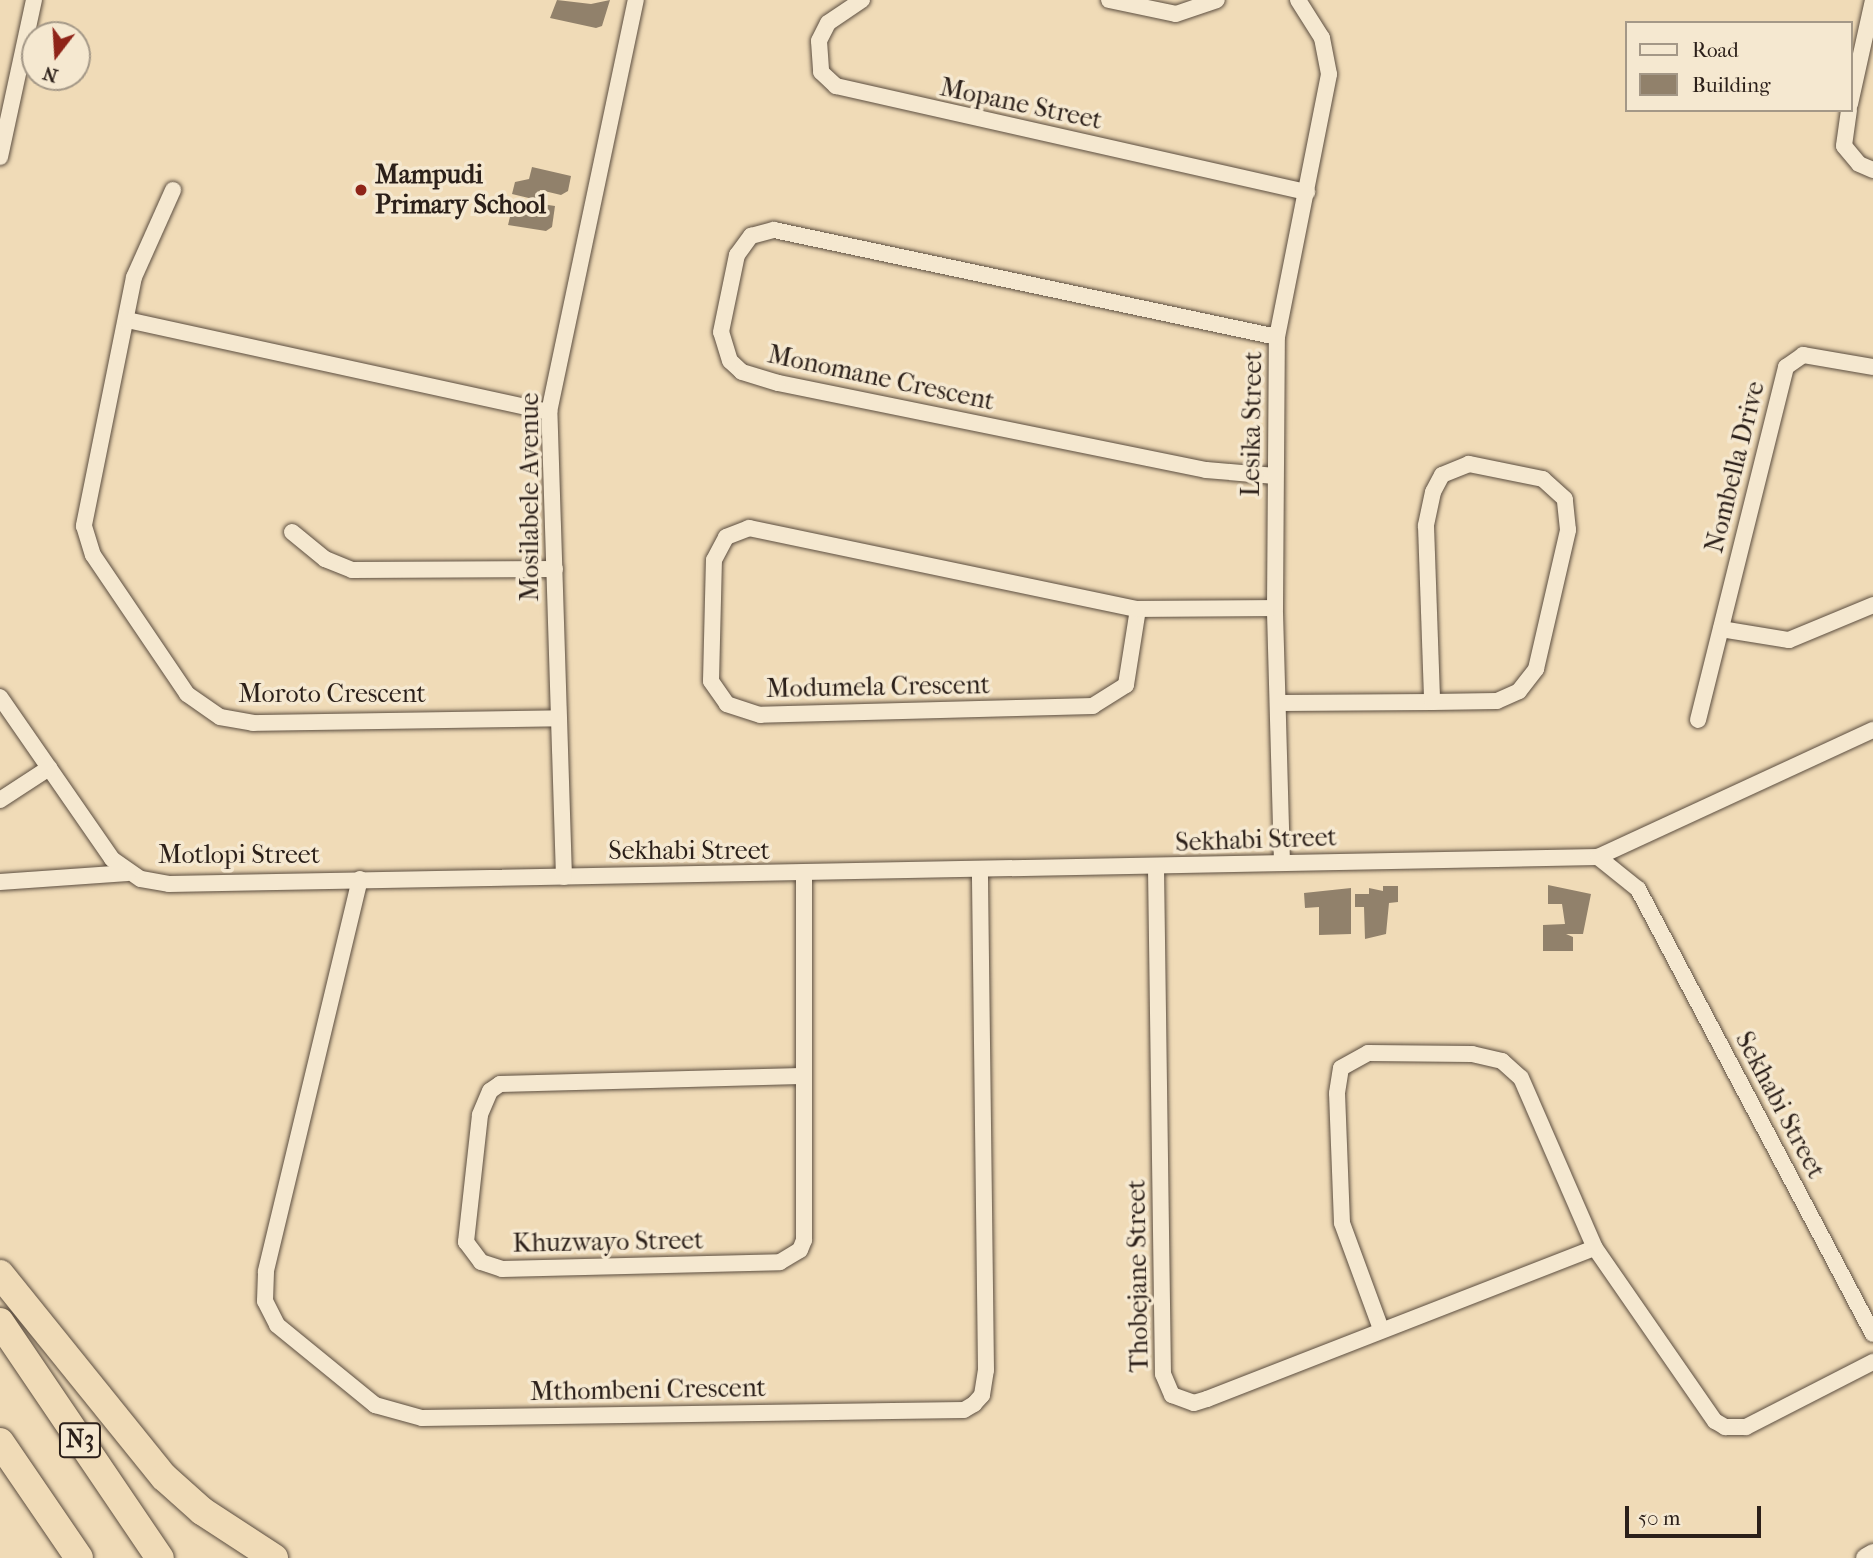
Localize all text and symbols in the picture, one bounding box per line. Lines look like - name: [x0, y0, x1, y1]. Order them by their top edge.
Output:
- north arrow: [21, 21, 91, 91]
- legend: [1624, 21, 1852, 112]
- text: Road: [1692, 38, 1739, 62]
- text: N: [40, 62, 61, 87]
- street label: Mopane Street: [937, 72, 1105, 136]
- text: Building: [1692, 73, 1770, 97]
- place label: Mampudi Primary School: [375, 159, 546, 220]
- marker: Mampudi Primary School: [353, 182, 369, 198]
- street label: Monomane Crescent: [765, 339, 997, 417]
- street label: Lesika Street: [1235, 351, 1269, 497]
- street label: Nombella Drive: [1699, 378, 1771, 556]
- street label: Mosilabele Avenue: [514, 393, 546, 601]
- street label: Modumela Crescent: [766, 669, 990, 705]
- street label: Moroto Crescent: [238, 678, 426, 710]
- street label: Sekhabi Street: [1175, 822, 1337, 858]
- street label: Sekhabi Street: [608, 835, 770, 867]
- street label: Motlopi Street: [158, 839, 320, 871]
- street label: Sekhabi Street: [1728, 1026, 1832, 1184]
- street label: Thobejane Street: [1121, 1179, 1155, 1373]
- street label: Khuzwayo Street: [512, 1225, 704, 1259]
- street label: Mthombeni Crescent: [530, 1372, 766, 1408]
- road number: N3: [57, 1420, 103, 1460]
- scale bar: [1628, 1492, 1764, 1536]
- text: 50 m: [1638, 1506, 1681, 1530]

